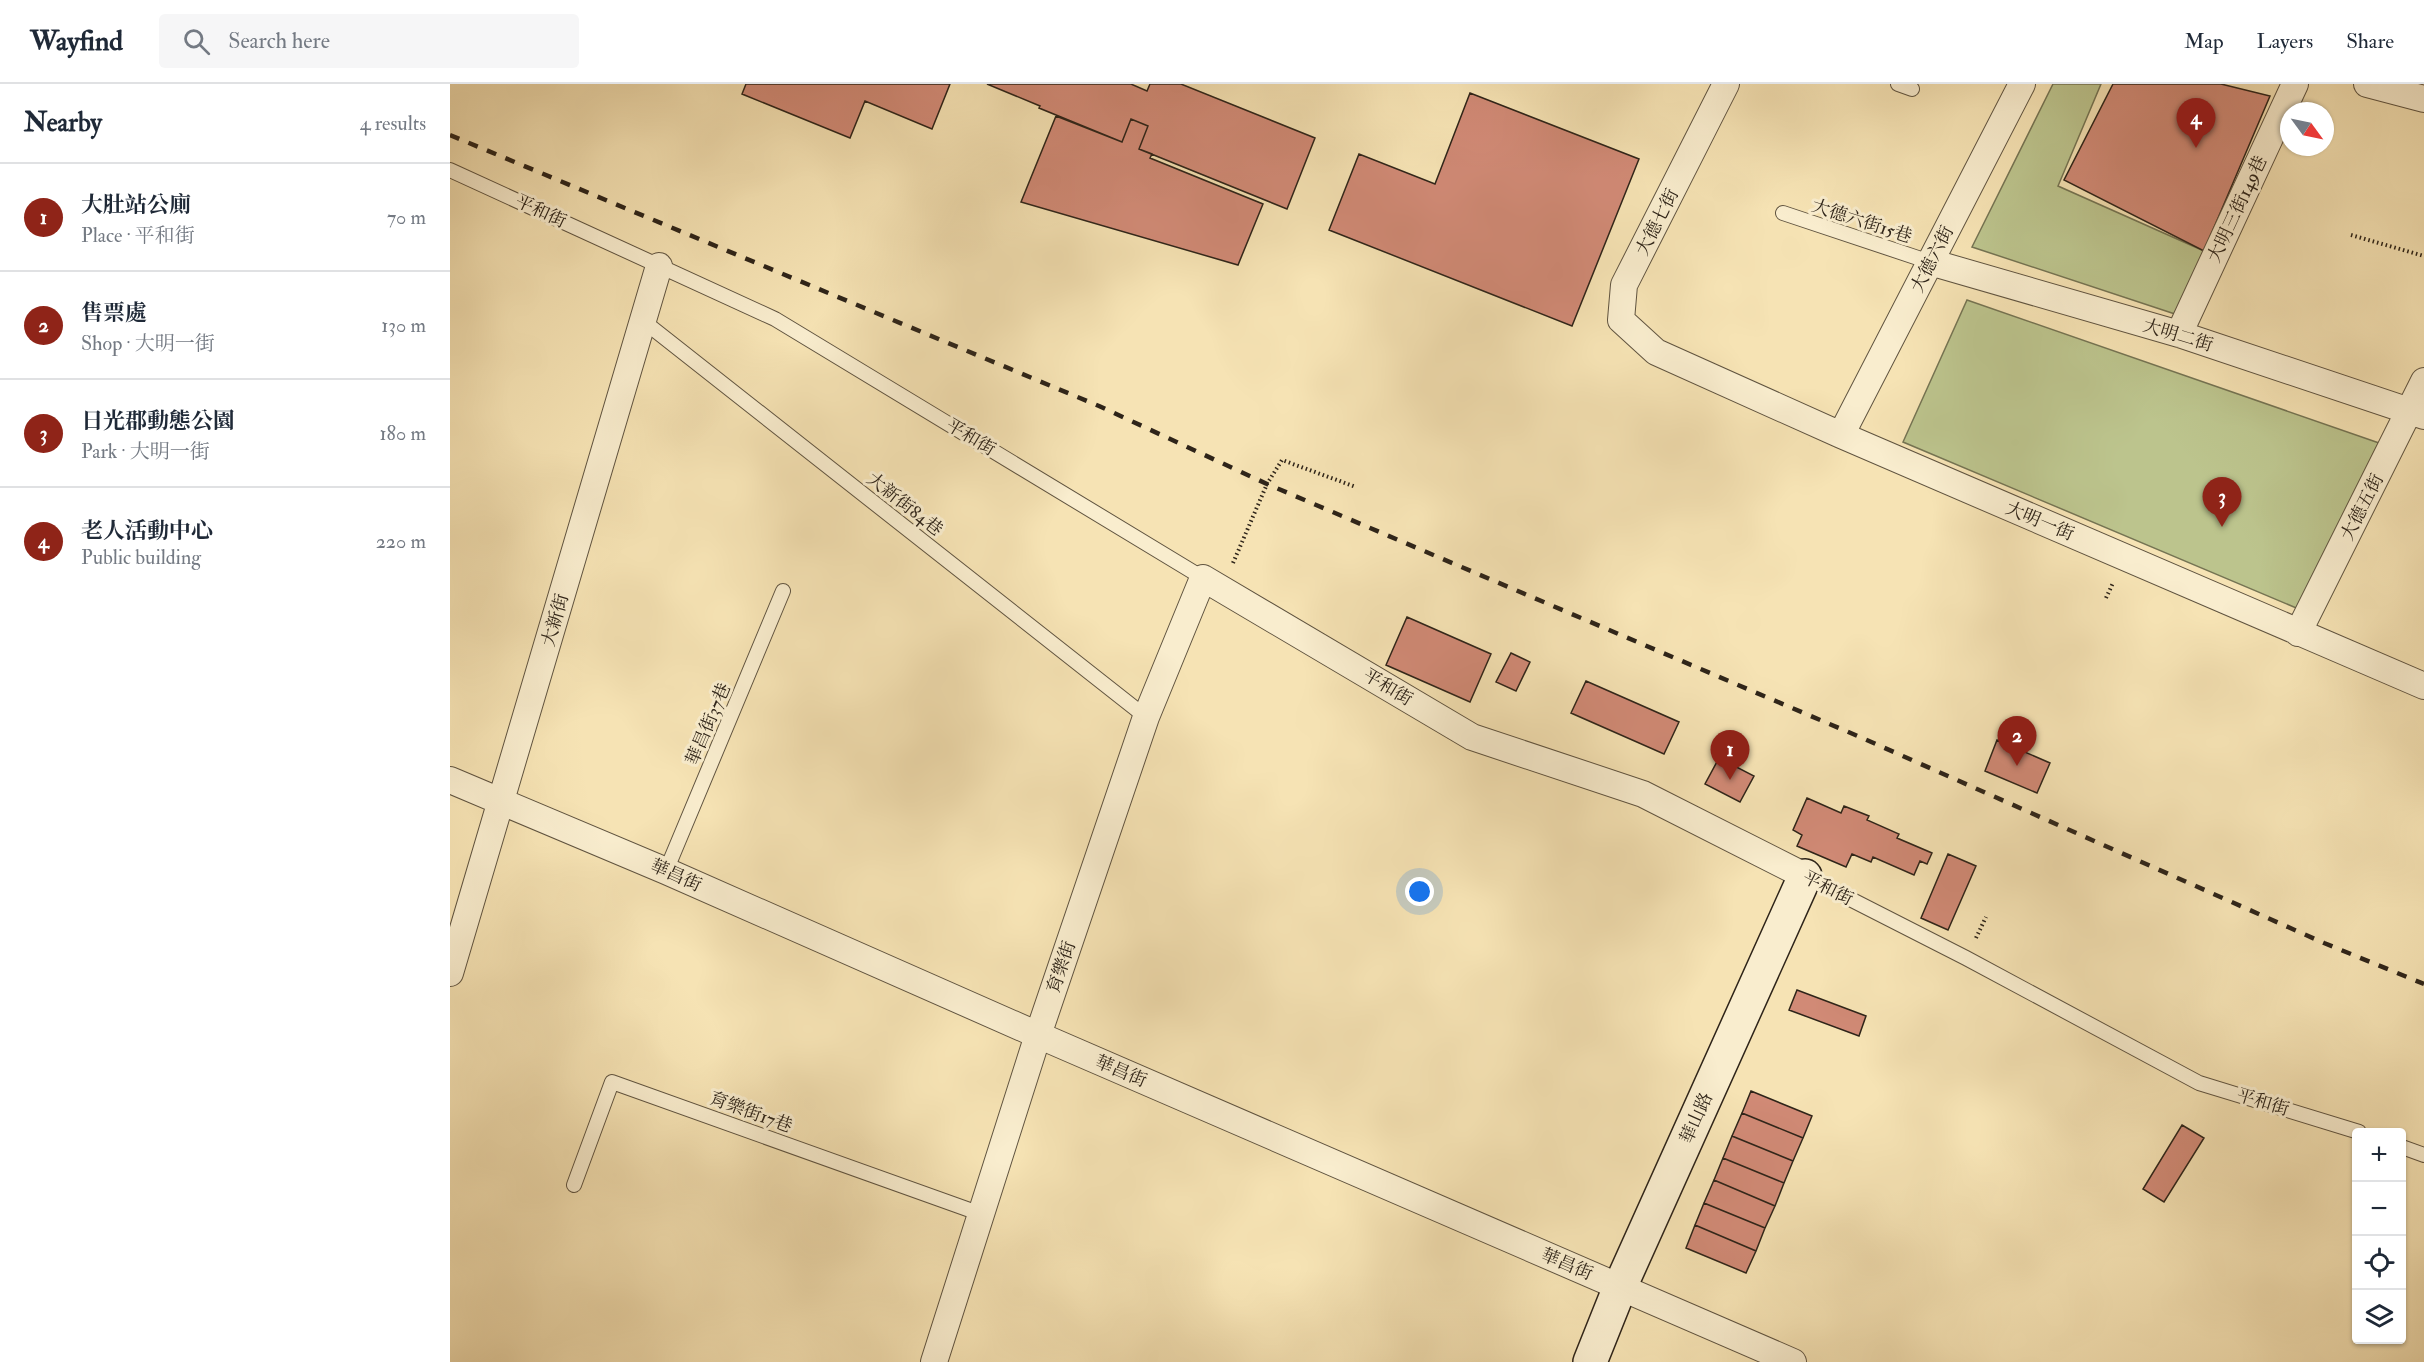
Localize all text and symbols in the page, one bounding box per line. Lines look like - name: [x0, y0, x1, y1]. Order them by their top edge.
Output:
- search box: [159, 14, 579, 68]
- text: Wayfind: [30, 24, 123, 59]
- icon: search: [180, 25, 213, 58]
- text: Search here: [228, 27, 330, 55]
- text: Map: [2184, 28, 2224, 55]
- text: Layers: [2257, 28, 2313, 55]
- text: Share: [2346, 28, 2394, 55]
- pin: 4: [2176, 98, 2216, 148]
- north arrow: [2280, 102, 2334, 156]
- text: Nearby: [24, 107, 102, 139]
- text: 4 results: [360, 111, 426, 136]
- street label: 大明三街149巷: [2203, 152, 2272, 266]
- street label: 大德七街: [1631, 185, 1684, 260]
- street label: 平和街: [511, 190, 570, 233]
- text: 大肚站公廁: [81, 191, 191, 219]
- street label: 大德六街15巷: [1809, 194, 1915, 249]
- text: 1: [40, 205, 47, 230]
- text: 70 m: [387, 205, 426, 230]
- street label: 大德六街: [1906, 222, 1959, 297]
- text: Place · 平和街: [81, 223, 195, 248]
- text: 售票處: [81, 299, 147, 327]
- text: 2: [38, 313, 49, 338]
- text: 130 m: [381, 313, 426, 338]
- street label: 大明二街: [2140, 314, 2216, 357]
- text: Shop · 大明一街: [81, 331, 215, 356]
- text: 日光郡動態公園: [81, 407, 235, 435]
- street label: 平和街: [942, 414, 1000, 461]
- text: 3: [40, 421, 47, 446]
- text: 180 m: [379, 421, 426, 446]
- text: Park · 大明一街: [81, 439, 210, 464]
- street label: 大新街84巷: [862, 468, 947, 541]
- street label: 大德五街: [2336, 470, 2389, 545]
- pin: 3: [2202, 478, 2242, 527]
- street label: 大明一街: [2002, 497, 2077, 546]
- text: 老人活動中心: [81, 517, 213, 545]
- text: 4: [38, 529, 49, 554]
- text: 220 m: [376, 529, 426, 554]
- text: Public building: [81, 545, 201, 570]
- street label: 大新街: [537, 591, 574, 649]
- street label: 平和街: [1359, 664, 1417, 711]
- street label: 華昌街37巷: [681, 680, 736, 769]
- pin: 2: [1998, 716, 2036, 766]
- pin: 1: [1710, 730, 1750, 780]
- street label: 華昌街: [646, 854, 705, 897]
- street label: 平和街: [1798, 866, 1857, 911]
- your location: [1405, 877, 1434, 906]
- street label: 育樂街: [1042, 938, 1081, 996]
- street label: 華昌街: [1091, 1050, 1150, 1093]
- street label: 平和街: [2234, 1084, 2292, 1121]
- street label: 育樂街17巷: [706, 1087, 795, 1138]
- street label: 華山路: [1675, 1089, 1718, 1148]
- map controls: [2352, 1128, 2406, 1344]
- button: +: [2352, 1128, 2406, 1182]
- button: −: [2352, 1182, 2406, 1236]
- button: locate: [2352, 1236, 2406, 1290]
- street label: 華昌街: [1537, 1243, 1596, 1286]
- button: layers: [2352, 1290, 2406, 1344]

